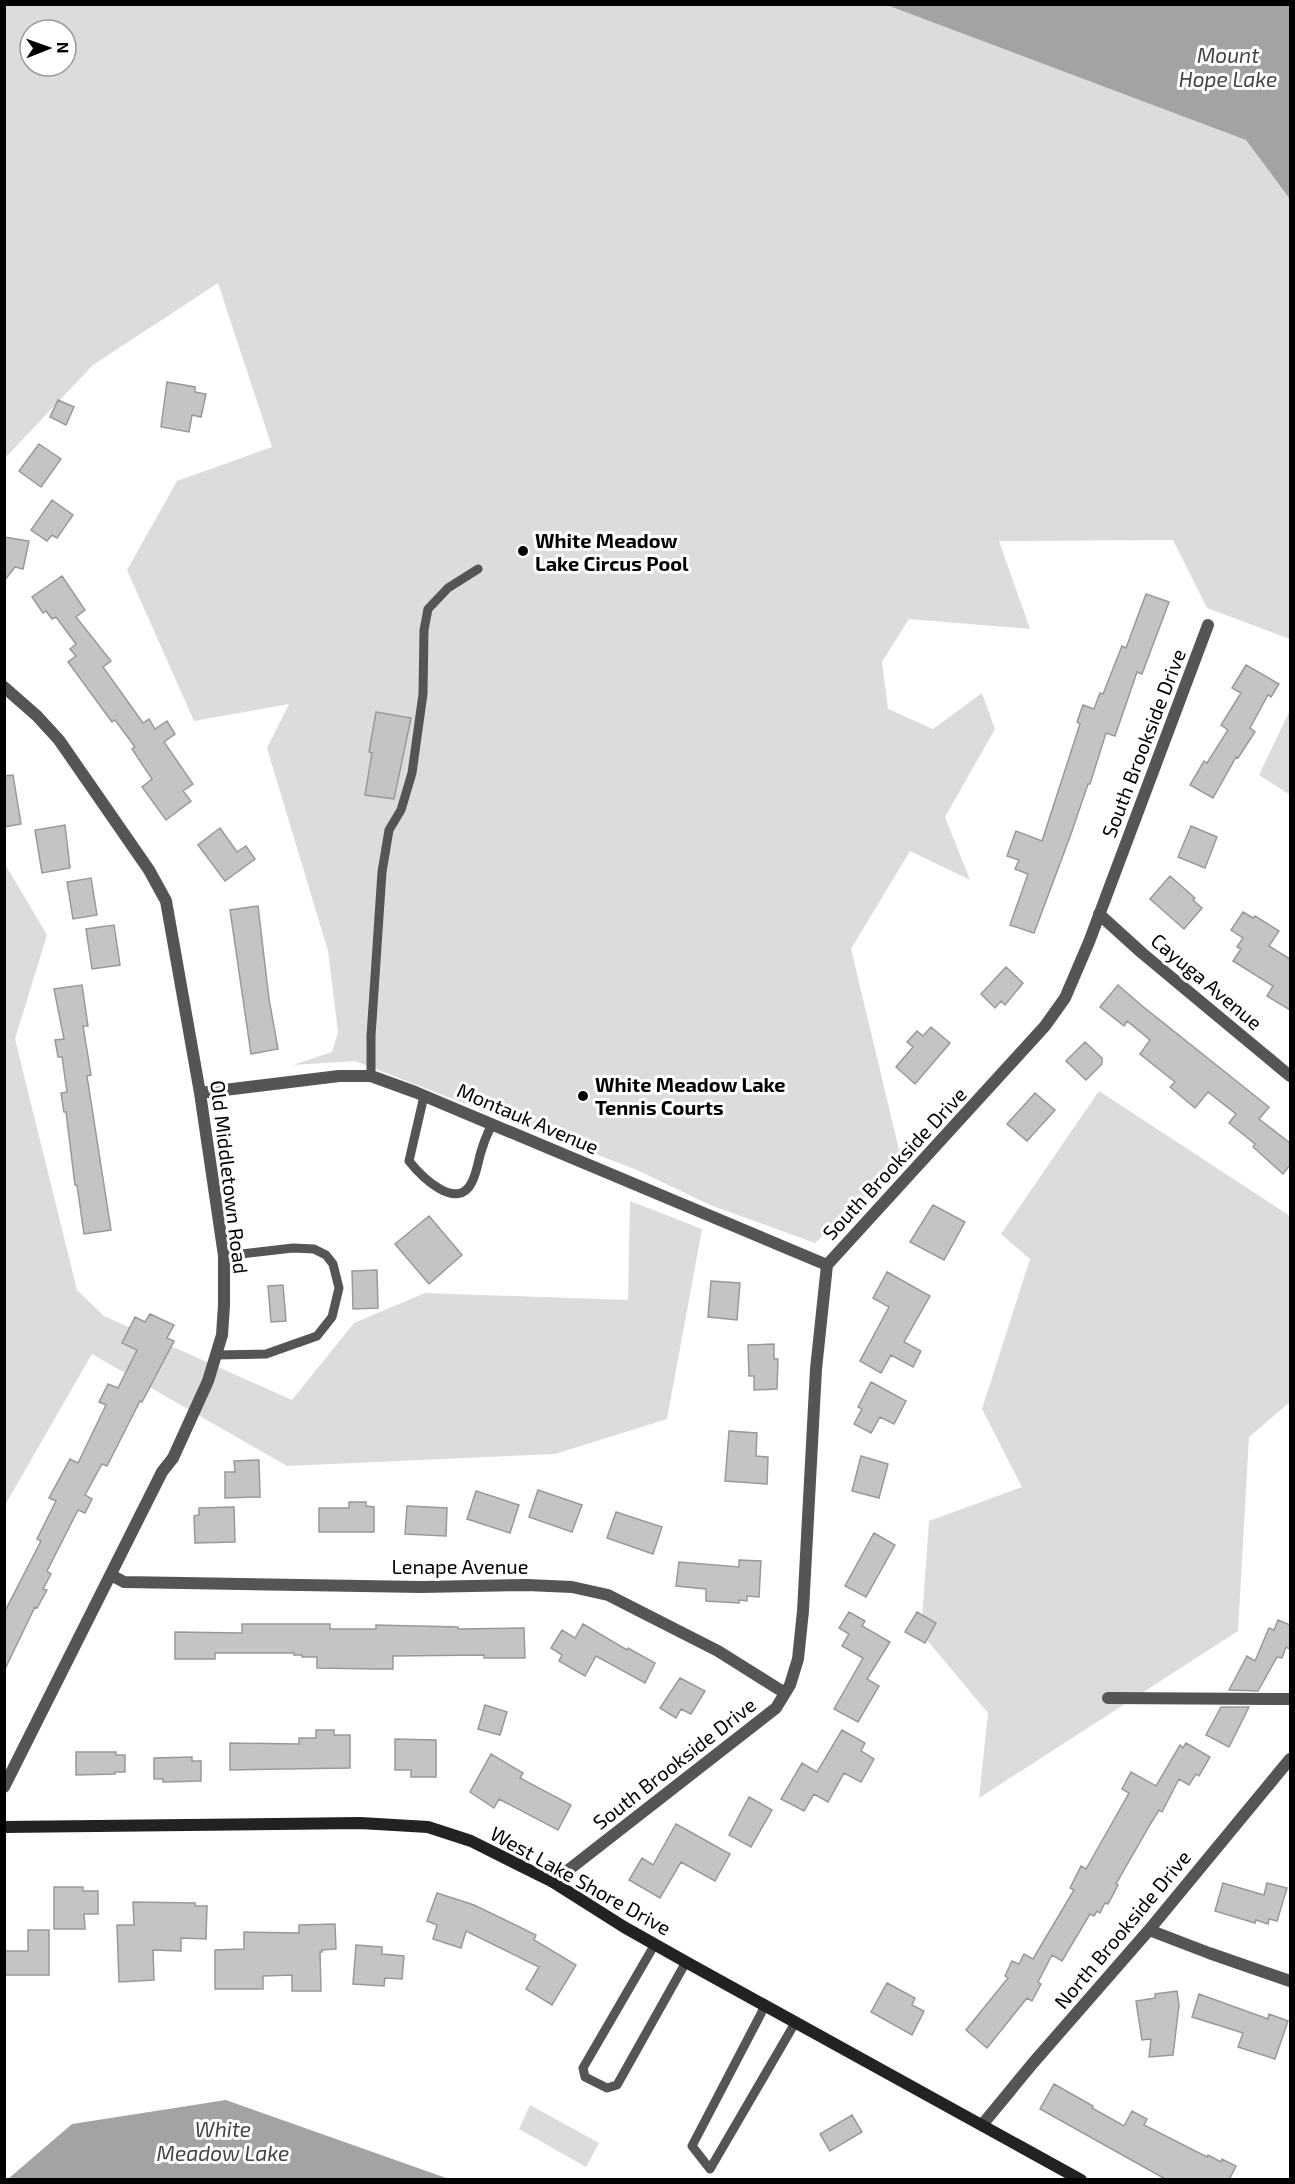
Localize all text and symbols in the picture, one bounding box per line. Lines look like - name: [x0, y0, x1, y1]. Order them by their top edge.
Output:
- north arrow: [18, 18, 78, 78]
- text: N: [54, 42, 73, 54]
- water label: Mount Hope Lake: [1179, 42, 1277, 91]
- place label: White Meadow Lake Circus Pool: [535, 528, 689, 575]
- marker: White Meadow Lake Circus Pool: [516, 544, 530, 558]
- street label: South Brookside Drive: [1096, 645, 1190, 841]
- street label: Cayuga Avenue: [1147, 928, 1267, 1034]
- place label: White Meadow Lake Tennis Courts: [595, 1072, 786, 1119]
- street label: Montauk Avenue: [454, 1077, 602, 1159]
- street label: Old Middletown Road: [206, 1079, 254, 1275]
- street label: South Brookside Drive: [817, 1082, 971, 1244]
- marker: White Meadow Lake Tennis Courts: [576, 1089, 590, 1103]
- street label: Lenape Avenue: [392, 1554, 528, 1578]
- street label: South Brookside Drive: [588, 1692, 760, 1834]
- street label: West Lake Shore Drive: [487, 1820, 675, 1940]
- street label: North Brookside Drive: [1049, 1845, 1195, 2013]
- water label: White Meadow Lake: [157, 2116, 289, 2165]

